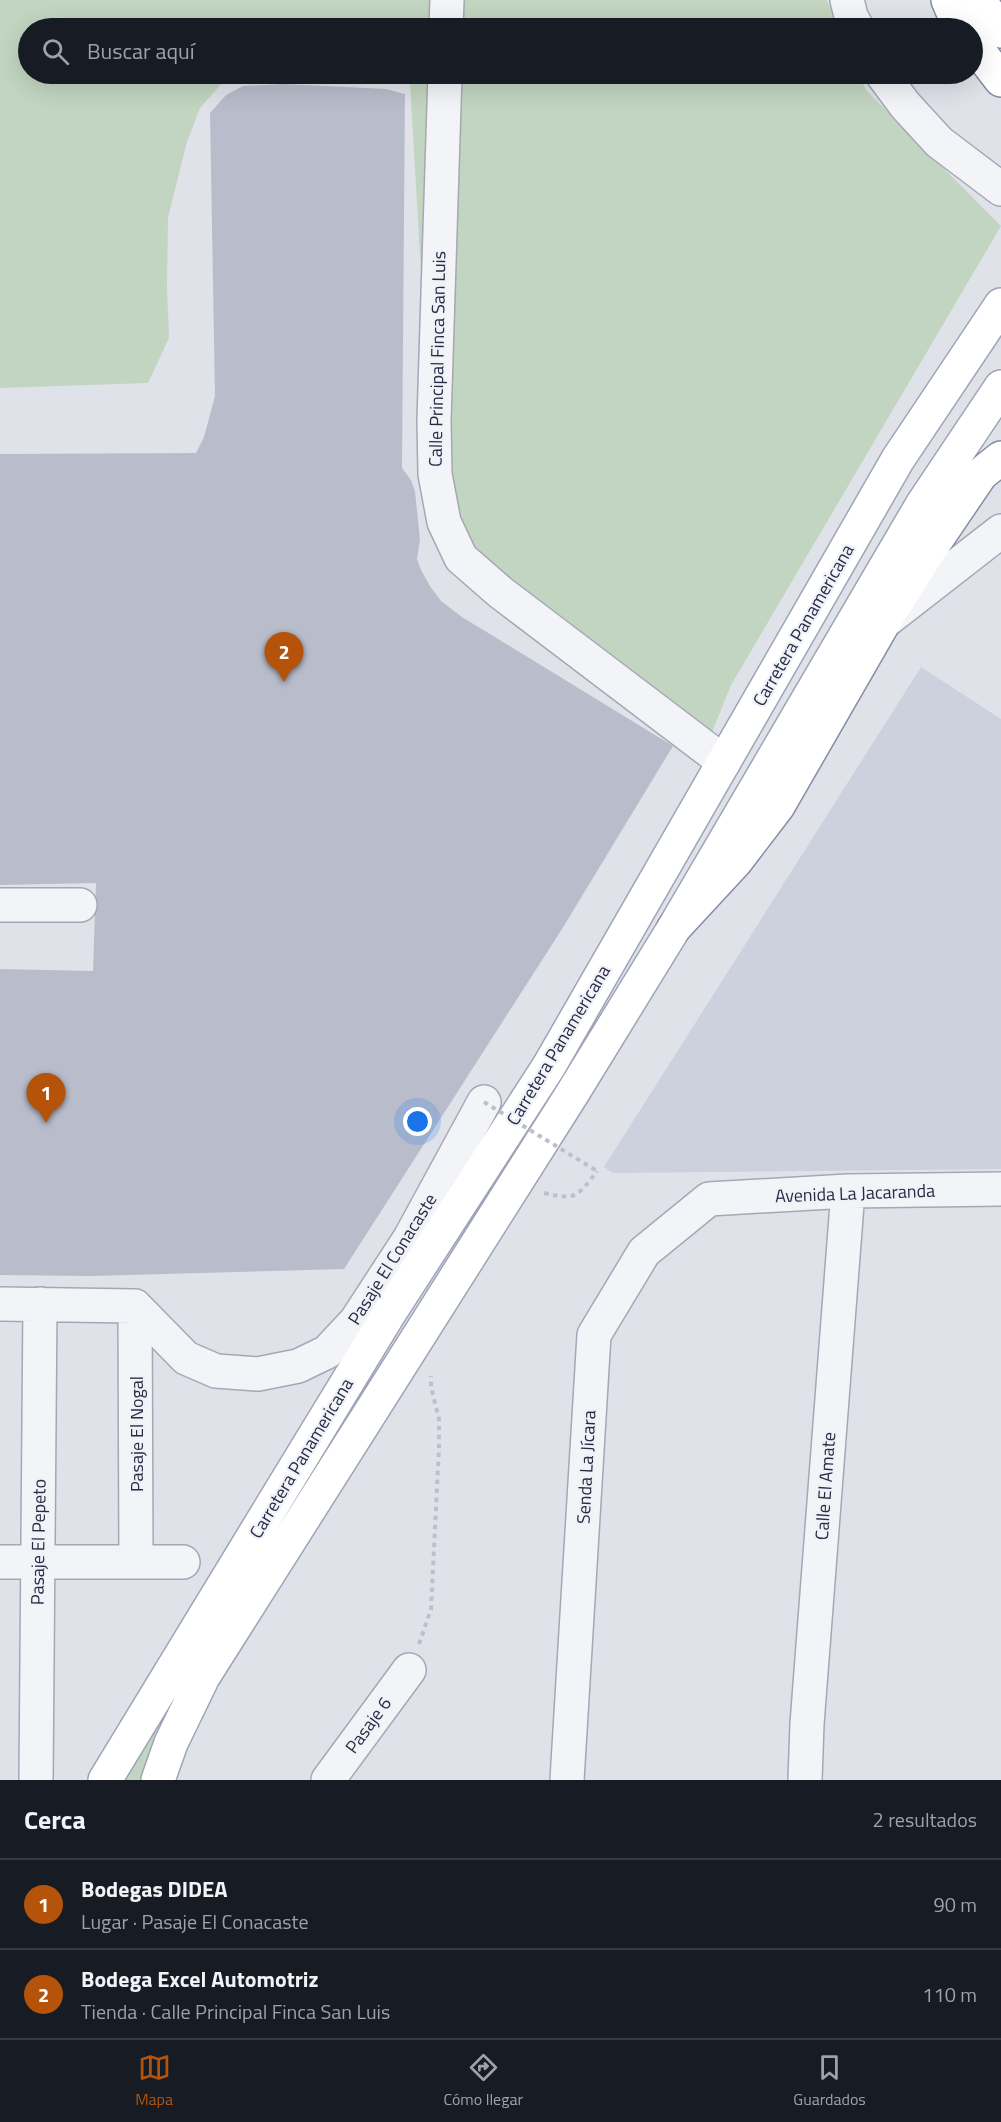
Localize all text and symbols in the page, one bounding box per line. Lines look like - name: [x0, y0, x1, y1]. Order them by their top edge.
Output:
- search box: [18, 18, 983, 84]
- text: Buscar aquí: [87, 34, 195, 68]
- icon: search: [39, 35, 72, 68]
- street label: Calle Principal Finca San Luis: [422, 251, 452, 467]
- street label: Carretera Panamericana: [746, 539, 860, 711]
- pin: 2: [264, 632, 304, 682]
- street label: Carretera Panamericana: [499, 960, 617, 1130]
- pin: 1: [26, 1074, 66, 1123]
- your location: [403, 1107, 432, 1136]
- street label: Avenida La Jacaranda: [774, 1177, 936, 1209]
- street label: Pasaje El Conacaste: [341, 1188, 443, 1330]
- street label: Carretera Panamericana: [242, 1373, 360, 1543]
- street label: Pasaje El Nogal: [123, 1376, 150, 1492]
- street label: Senda La Jícara: [570, 1409, 602, 1525]
- street label: Calle El Amate: [808, 1431, 842, 1541]
- street label: Pasaje El Pepeto: [23, 1479, 53, 1605]
- street label: Pasaje 6: [338, 1691, 398, 1759]
- text: Cerca: [24, 1800, 86, 1839]
- text: 2 resultados: [873, 1804, 977, 1835]
- text: Bodegas DIDEA: [81, 1872, 227, 1906]
- text: 1: [38, 1889, 49, 1920]
- text: 90 m: [933, 1889, 977, 1920]
- text: Lugar · Pasaje El Conacaste: [81, 1906, 309, 1937]
- text: Bodega Excel Automotriz: [81, 1962, 319, 1996]
- text: 2: [38, 1979, 49, 2010]
- text: 110 m: [922, 1979, 977, 2010]
- text: Tienda · Calle Principal Finca San Luis: [81, 1996, 390, 2027]
- tab: Mapa: [135, 2051, 173, 2111]
- tab: Cómo llegar: [443, 2051, 523, 2111]
- tab: Guardados: [793, 2051, 866, 2111]

